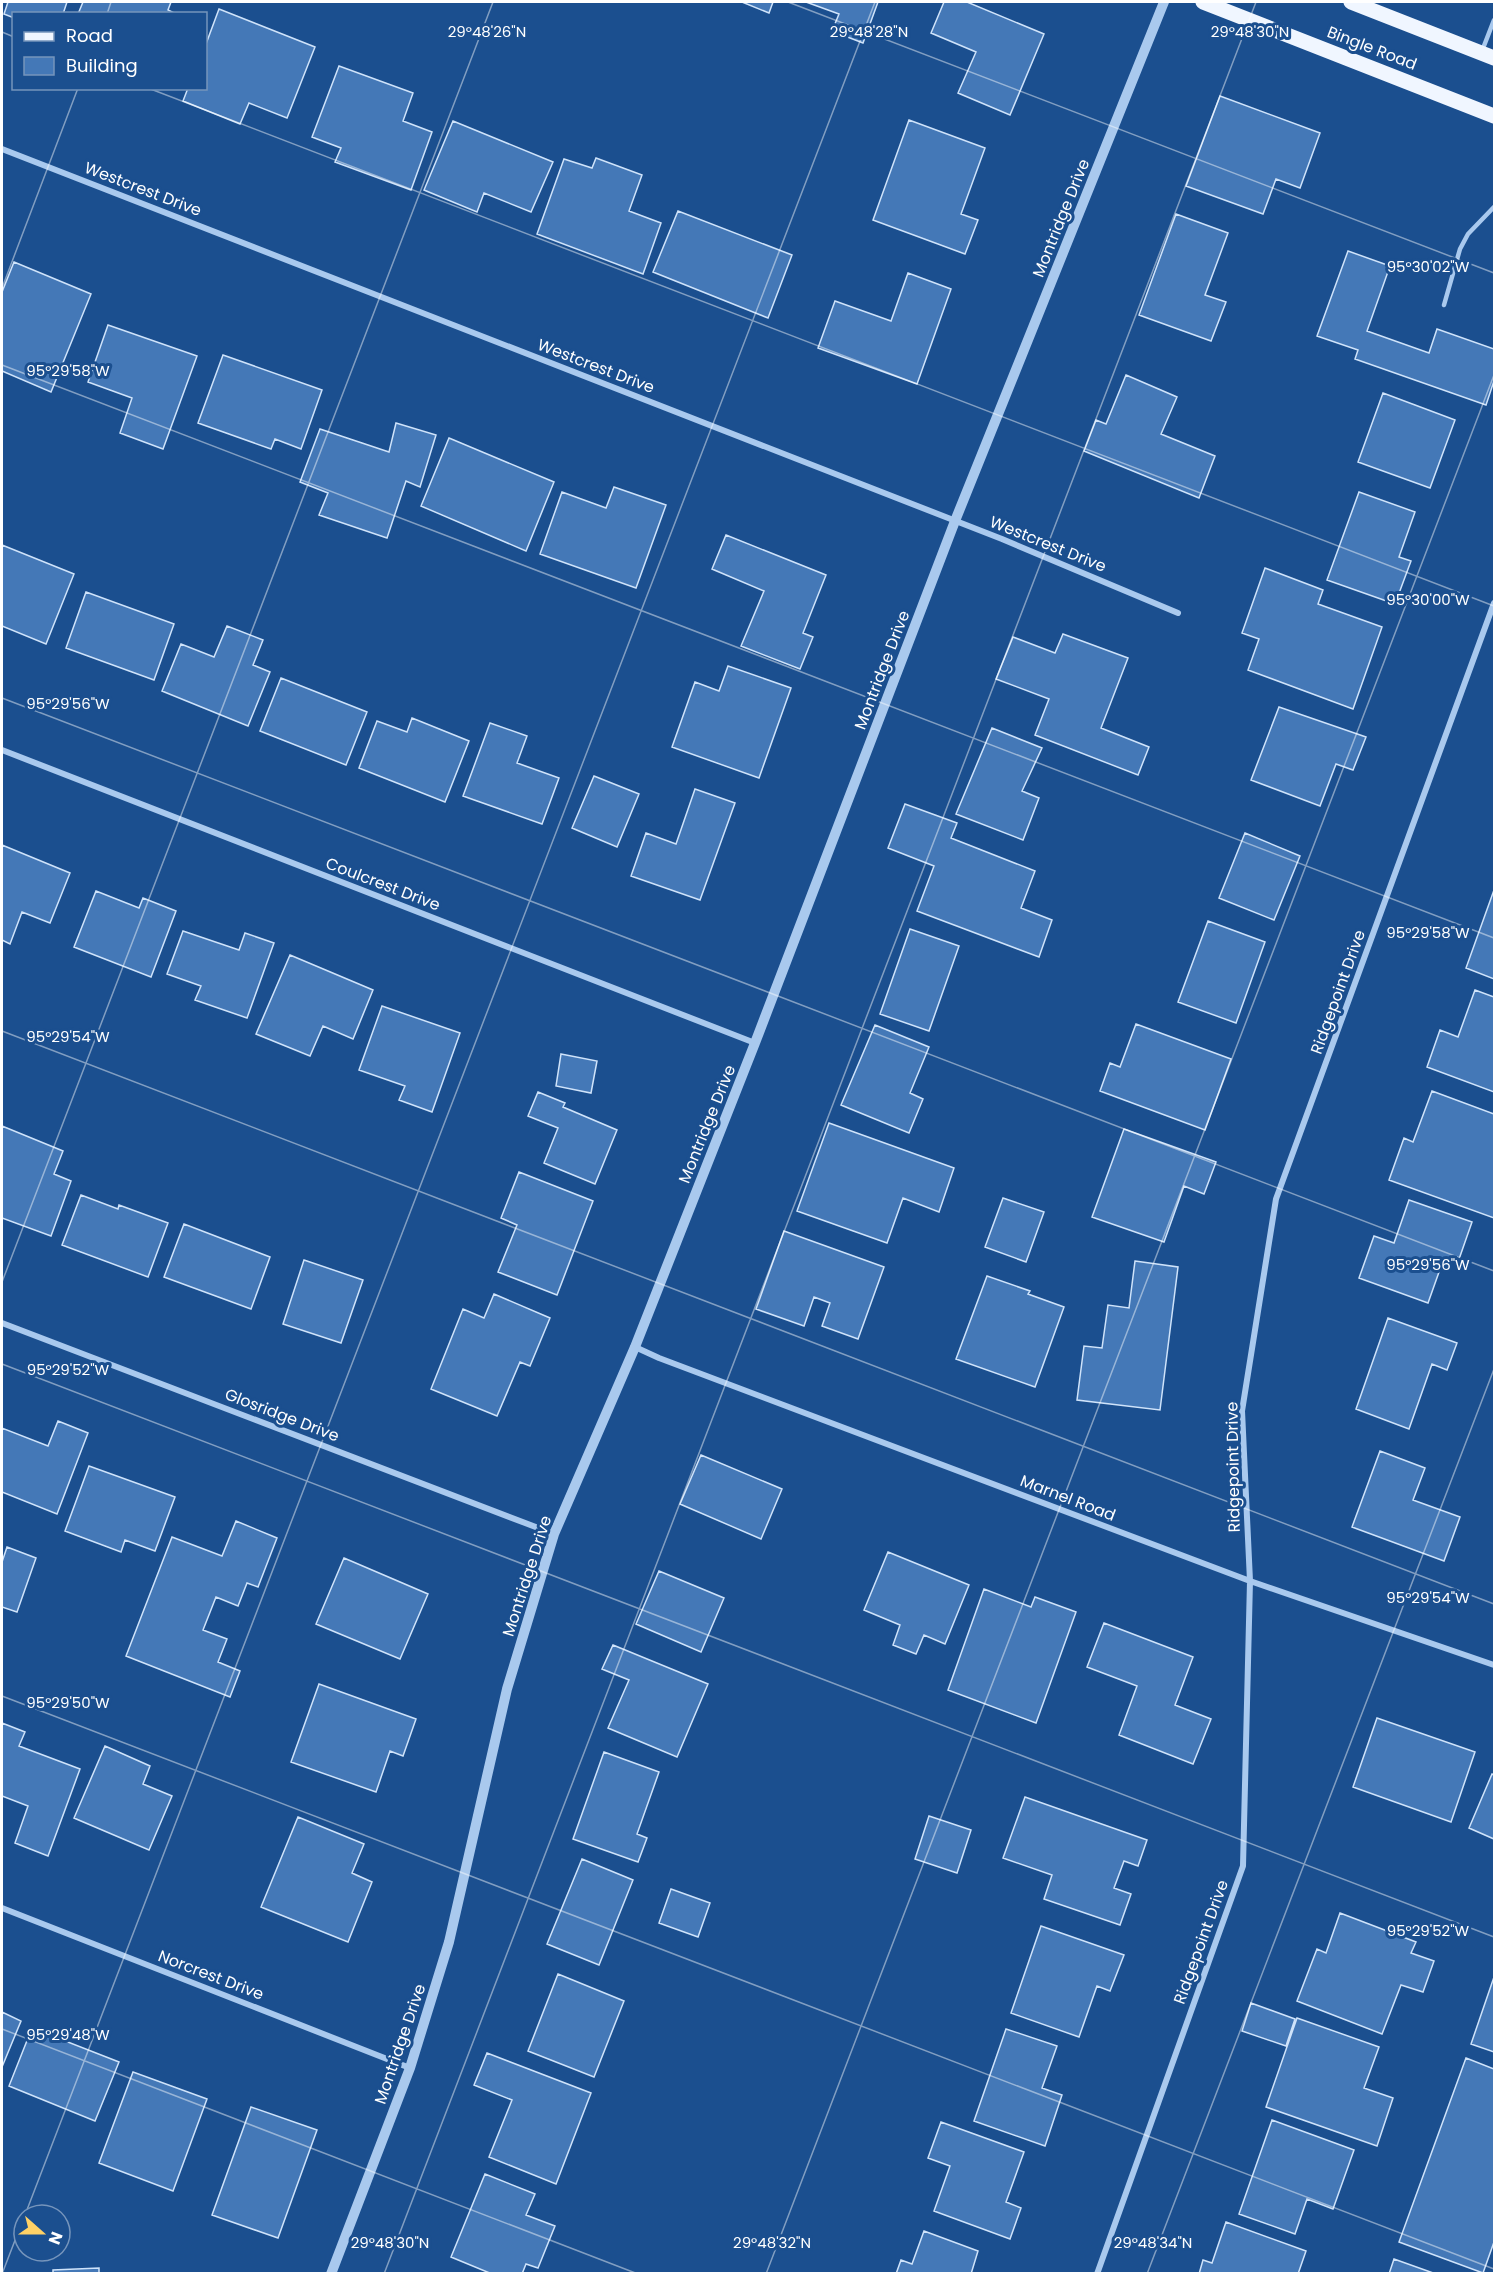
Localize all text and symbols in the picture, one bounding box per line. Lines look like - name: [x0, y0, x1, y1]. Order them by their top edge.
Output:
- legend: [12, 12, 207, 90]
- street label: Bingle Road: [1324, 20, 1420, 76]
- text: 29°48'26"N: [448, 21, 526, 42]
- text: 29°48'28"N: [830, 21, 908, 42]
- text: 29°48'30"N: [1211, 21, 1289, 42]
- text: Road: [66, 23, 113, 48]
- text: Building: [66, 53, 138, 78]
- street label: Montridge Drive: [1027, 155, 1095, 281]
- street label: Westcrest Drive: [81, 156, 205, 222]
- text: 95°30'02"W: [1387, 256, 1470, 277]
- street label: Westcrest Drive: [534, 333, 658, 399]
- text: 95°29'58"W: [26, 360, 110, 381]
- street label: Westcrest Drive: [986, 510, 1110, 578]
- text: 95°30'00"W: [1386, 589, 1470, 610]
- street label: Montridge Drive: [849, 607, 915, 733]
- text: 95°29'56"W: [26, 693, 110, 714]
- street label: Coulcrest Drive: [322, 852, 444, 916]
- text: 95°29'58"W: [1386, 922, 1470, 943]
- street label: Ridgepoint Drive: [1305, 927, 1371, 1057]
- text: 95°29'54"W: [26, 1026, 110, 1047]
- street label: Montridge Drive: [673, 1061, 741, 1187]
- text: 95°29'56"W: [1386, 1254, 1470, 1275]
- text: 95°29'52"W: [27, 1359, 110, 1380]
- street label: Glosridge Drive: [221, 1383, 343, 1447]
- street label: Ridgepoint Drive: [1220, 1401, 1246, 1533]
- street label: Marnel Road: [1017, 1469, 1119, 1527]
- street label: Montridge Drive: [497, 1512, 557, 1639]
- text: 95°29'54"W: [1386, 1587, 1470, 1608]
- text: 95°29'50"W: [26, 1692, 110, 1713]
- street label: Ridgepoint Drive: [1168, 1877, 1234, 2007]
- text: 95°29'52"W: [1387, 1920, 1470, 1941]
- street label: Norcrest Drive: [155, 1944, 267, 2006]
- street label: Montridge Drive: [369, 1981, 431, 2107]
- text: 95°29'48"W: [26, 2024, 110, 2045]
- north arrow: [12, 2203, 72, 2263]
- text: N: [43, 2228, 68, 2248]
- text: 29°48'30"N: [351, 2232, 429, 2253]
- text: 29°48'32"N: [733, 2232, 811, 2253]
- text: 29°48'34"N: [1114, 2232, 1192, 2253]

